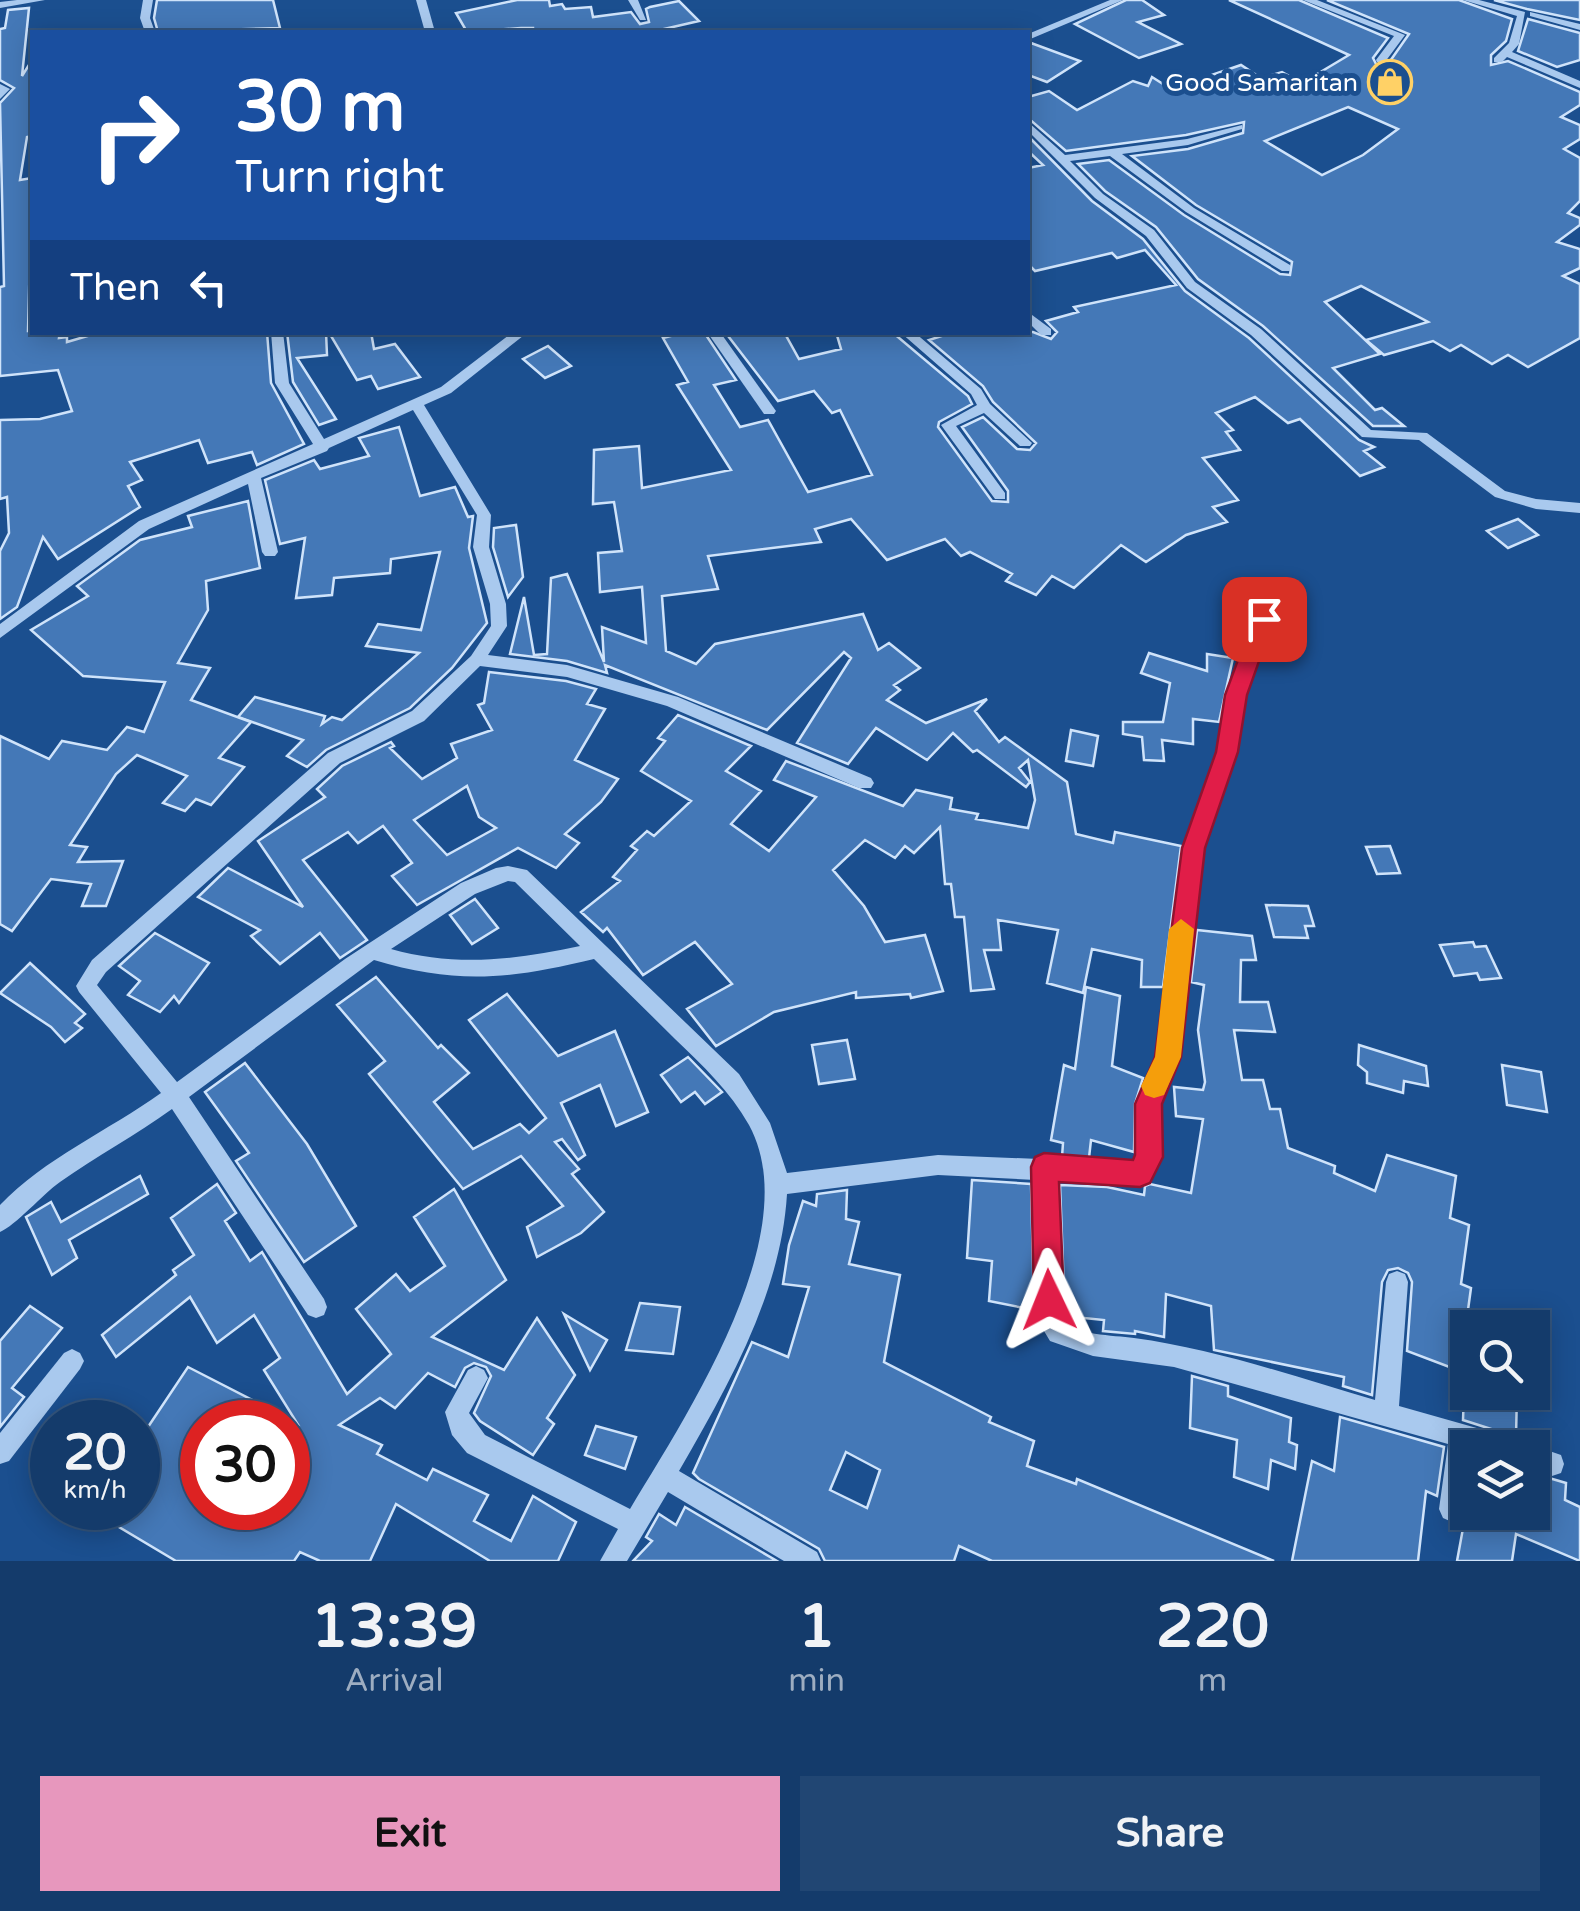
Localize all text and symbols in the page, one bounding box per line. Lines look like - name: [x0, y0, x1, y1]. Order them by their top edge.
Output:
- shop icon: Good Samaritan: [1367, 59, 1413, 105]
- text: 30 m: [235, 66, 405, 150]
- place label: Good Samaritan: [1165, 68, 1358, 98]
- icon: right: [70, 70, 200, 200]
- text: Turn right: [235, 151, 444, 205]
- icon: left: [181, 260, 236, 315]
- text: Then: [70, 265, 161, 311]
- pin: [1222, 577, 1307, 662]
- icon: arrive: [1237, 592, 1292, 647]
- position arrow: [997, 1248, 1101, 1352]
- map controls: [1450, 1310, 1550, 1530]
- button: search: [1450, 1310, 1550, 1410]
- speed limit sign: 30: [180, 1400, 310, 1530]
- text: 20: [64, 1423, 126, 1483]
- button: layers: [1450, 1430, 1550, 1530]
- text: km/h: [64, 1475, 126, 1505]
- text: 13:39: [311, 1591, 477, 1663]
- text: 1: [798, 1591, 835, 1663]
- text: 220: [1156, 1591, 1269, 1663]
- text: Arrival: [345, 1662, 444, 1700]
- text: min: [788, 1662, 845, 1700]
- text: m: [1198, 1662, 1227, 1700]
- button: Exit: [40, 1776, 780, 1891]
- button: Share: [800, 1776, 1540, 1891]

